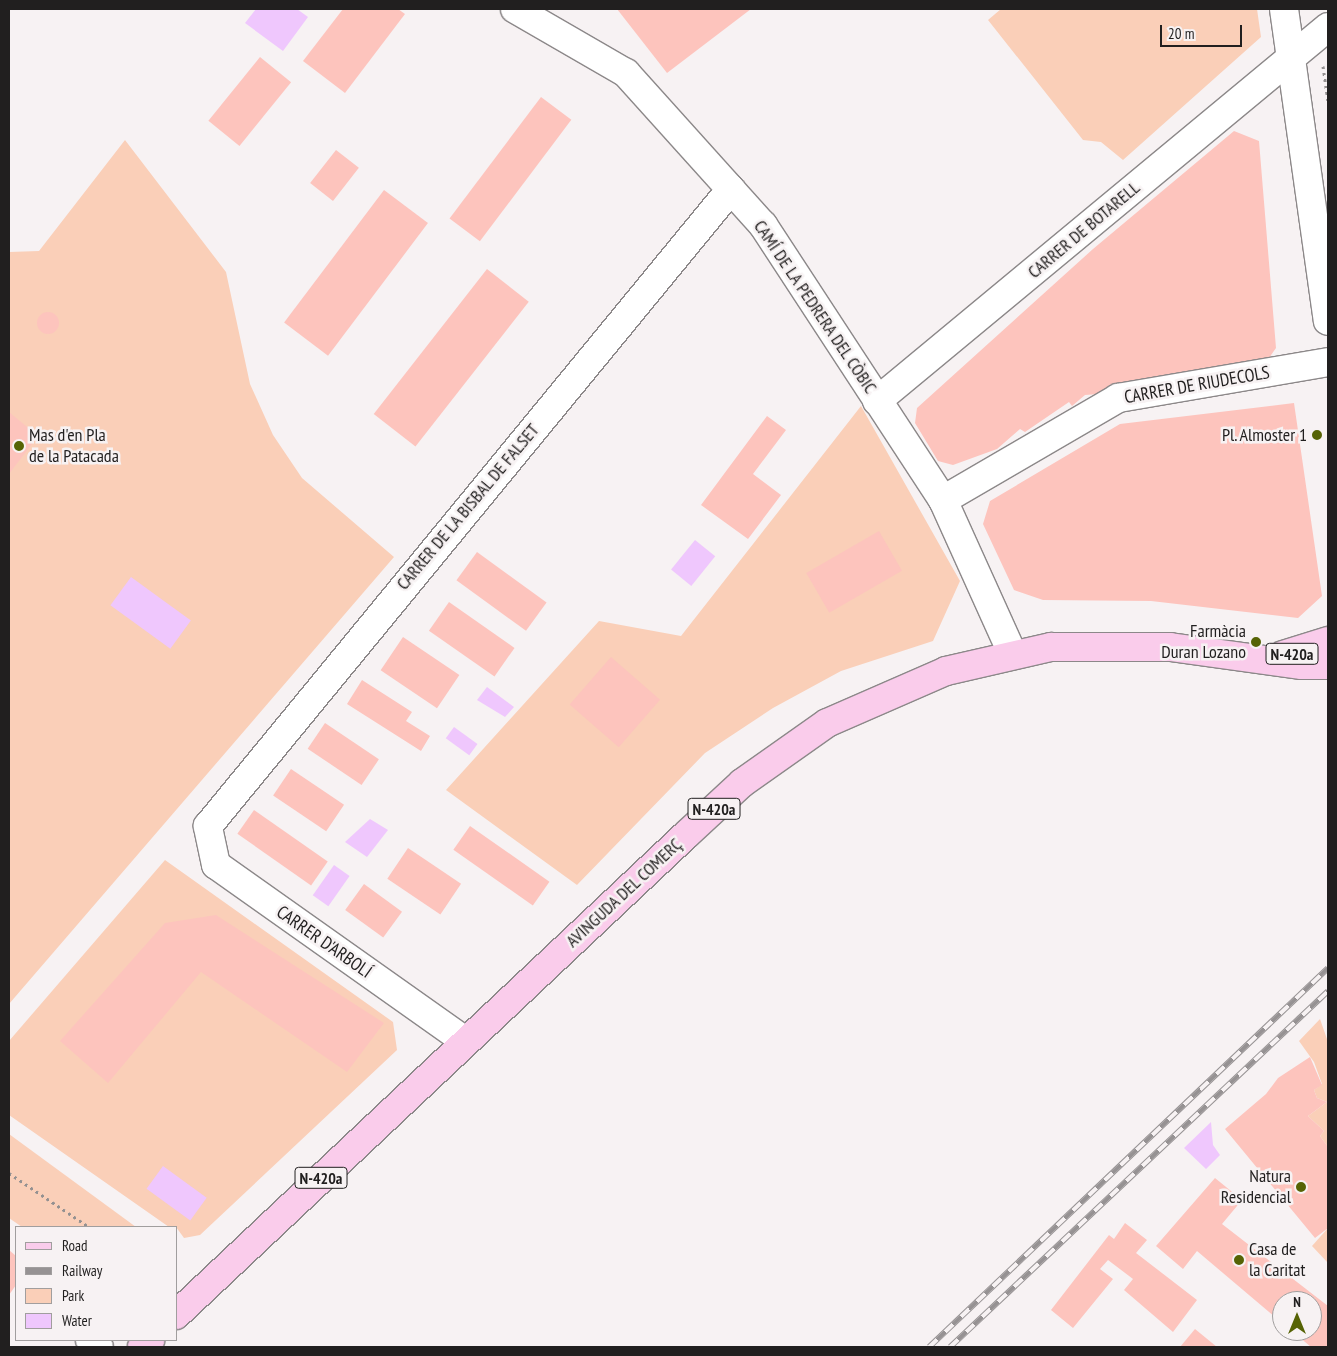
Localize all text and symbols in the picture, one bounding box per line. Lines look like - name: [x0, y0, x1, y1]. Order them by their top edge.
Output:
- scale bar: [1162, 15, 1244, 47]
- text: 20 m: [1168, 24, 1194, 43]
- street label: CARRER DE BOTARELL: [1024, 177, 1144, 283]
- street label: CAMÍ DE LA PEDRERA DEL CÒBIC: [748, 216, 882, 398]
- street label: CARRER DE RIUDECOLS: [1123, 362, 1271, 408]
- street label: CARRER DE LA BISBAL DE FALSET: [392, 419, 544, 595]
- place label: Pl. Almoster 1: [1220, 424, 1307, 446]
- place label: Mas d'en Pla de la Patacada: [29, 425, 119, 468]
- marker: Pl. Almoster 1: [1311, 429, 1323, 441]
- marker: Mas d'en Pla de la Patacada: [13, 440, 25, 452]
- place label: Farmàcia Duran Lozano: [1161, 621, 1246, 664]
- marker: Farmàcia Duran Lozano: [1250, 636, 1262, 648]
- road number: N-420a: [1264, 641, 1320, 668]
- road number: N-420a: [686, 796, 742, 822]
- street label: AVINGUDA DEL COMERÇ: [561, 833, 687, 953]
- street label: CARRER D'ARBOLÍ: [272, 901, 376, 983]
- road number: N-420a: [294, 1164, 348, 1192]
- place label: Natura Residencial: [1221, 1166, 1291, 1208]
- marker: Natura Residencial: [1295, 1181, 1307, 1193]
- legend: [15, 1226, 178, 1341]
- text: Road: [62, 1236, 88, 1255]
- place label: Casa de la Caritat: [1249, 1239, 1305, 1282]
- marker: Casa de la Caritat: [1233, 1254, 1245, 1266]
- text: Railway: [62, 1261, 102, 1280]
- text: Park: [62, 1286, 84, 1305]
- north arrow: [1272, 1291, 1322, 1341]
- text: N: [1293, 1293, 1301, 1311]
- text: Water: [62, 1311, 92, 1330]

